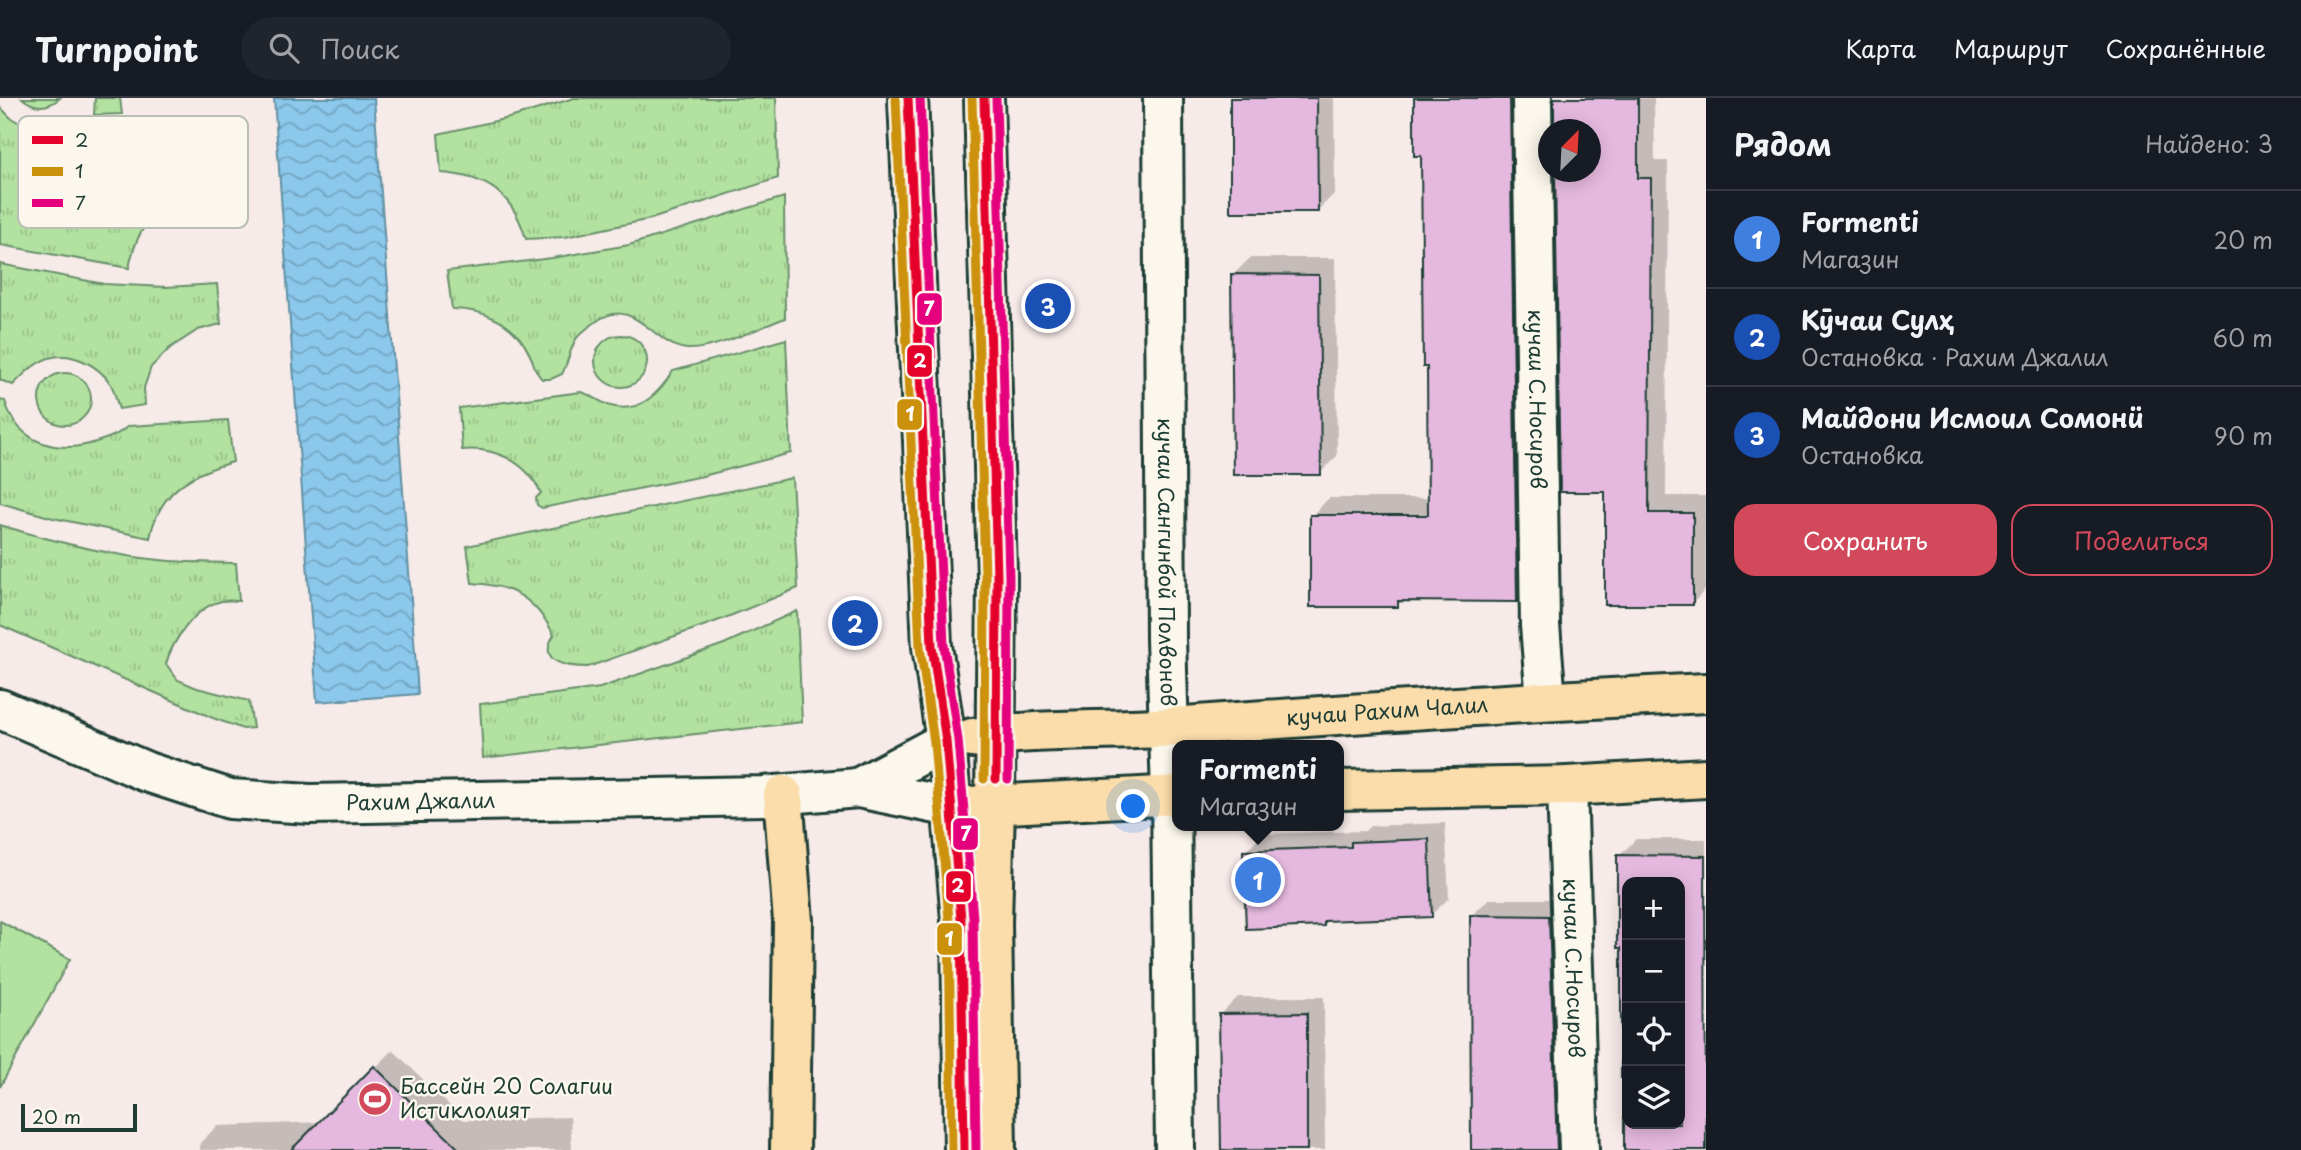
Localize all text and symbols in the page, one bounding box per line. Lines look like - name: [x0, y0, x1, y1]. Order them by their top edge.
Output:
- search box: [241, 17, 731, 80]
- text: Turnpoint: [35, 23, 199, 73]
- icon: search: [265, 29, 303, 67]
- text: Поиск: [321, 29, 399, 68]
- text: Карта: [1845, 30, 1916, 66]
- text: Маршрут: [1954, 30, 2068, 66]
- text: Сохранённые: [2106, 30, 2266, 66]
- legend: [18, 116, 248, 228]
- north arrow: [1538, 119, 1601, 182]
- text: Рядом: [1734, 121, 1832, 166]
- text: 2: [75, 125, 88, 153]
- text: Найдено: 3: [2145, 126, 2273, 161]
- text: 1: [75, 156, 84, 184]
- text: 7: [75, 188, 86, 216]
- text: Formenti: [1801, 202, 1919, 241]
- text: 1: [1752, 222, 1763, 257]
- text: 20 m: [2214, 222, 2273, 257]
- text: Магазин: [1801, 241, 1900, 276]
- pin: 3: [1025, 280, 1071, 332]
- line badge: 7: [916, 292, 943, 326]
- text: 7: [924, 294, 935, 322]
- text: Кӯчаи Сулҳ: [1801, 300, 1954, 339]
- street label: кучаи С.Носиров: [1521, 309, 1556, 489]
- text: 2: [1749, 320, 1765, 355]
- text: 60 m: [2213, 320, 2273, 355]
- text: Остановка · Рахим Джалил: [1801, 339, 2109, 374]
- line badge: 2: [906, 344, 933, 378]
- text: 2: [913, 346, 927, 374]
- line badge: 1: [896, 398, 923, 431]
- text: Майдони Исмоил Сомонӣ: [1801, 398, 2144, 437]
- text: 1: [905, 399, 915, 427]
- street label: кучаи Сангинбой Полвонов: [1151, 418, 1186, 707]
- text: 3: [1749, 418, 1765, 453]
- text: 90 m: [2214, 418, 2273, 453]
- text: Остановка: [1801, 437, 1923, 472]
- button: Сохранить: [1734, 504, 1997, 576]
- button: Поделиться: [2011, 504, 2273, 576]
- pin: 2: [832, 597, 878, 649]
- street label: кучаи Рахим Чалил: [1285, 687, 1489, 732]
- popup: [1172, 740, 1344, 831]
- text: Formenti: [1199, 749, 1317, 788]
- street label: Рахим Джалил: [345, 783, 496, 817]
- text: Магазин: [1199, 788, 1298, 823]
- your location: [1116, 789, 1150, 823]
- line badge: 7: [952, 817, 979, 851]
- text: 7: [961, 819, 972, 847]
- pin: 1: [1235, 854, 1281, 906]
- line badge: 2: [945, 870, 972, 903]
- text: 2: [951, 871, 965, 899]
- street label: кучаи С.Носиров: [1556, 877, 1594, 1058]
- map controls: [1622, 877, 1685, 1129]
- button: +: [1622, 877, 1685, 940]
- line badge: 1: [936, 922, 963, 956]
- text: 1: [944, 924, 954, 952]
- button: −: [1622, 940, 1685, 1003]
- button: locate: [1622, 1003, 1685, 1066]
- button: layers: [1622, 1066, 1685, 1129]
- place label: Бассейн 20 Солагии Истиклолият: [400, 1069, 613, 1125]
- sports icon: Бассейн 20 Солагии Истиклолият: [356, 1080, 394, 1118]
- scale bar: [21, 1101, 136, 1133]
- text: 20 m: [32, 1102, 81, 1130]

